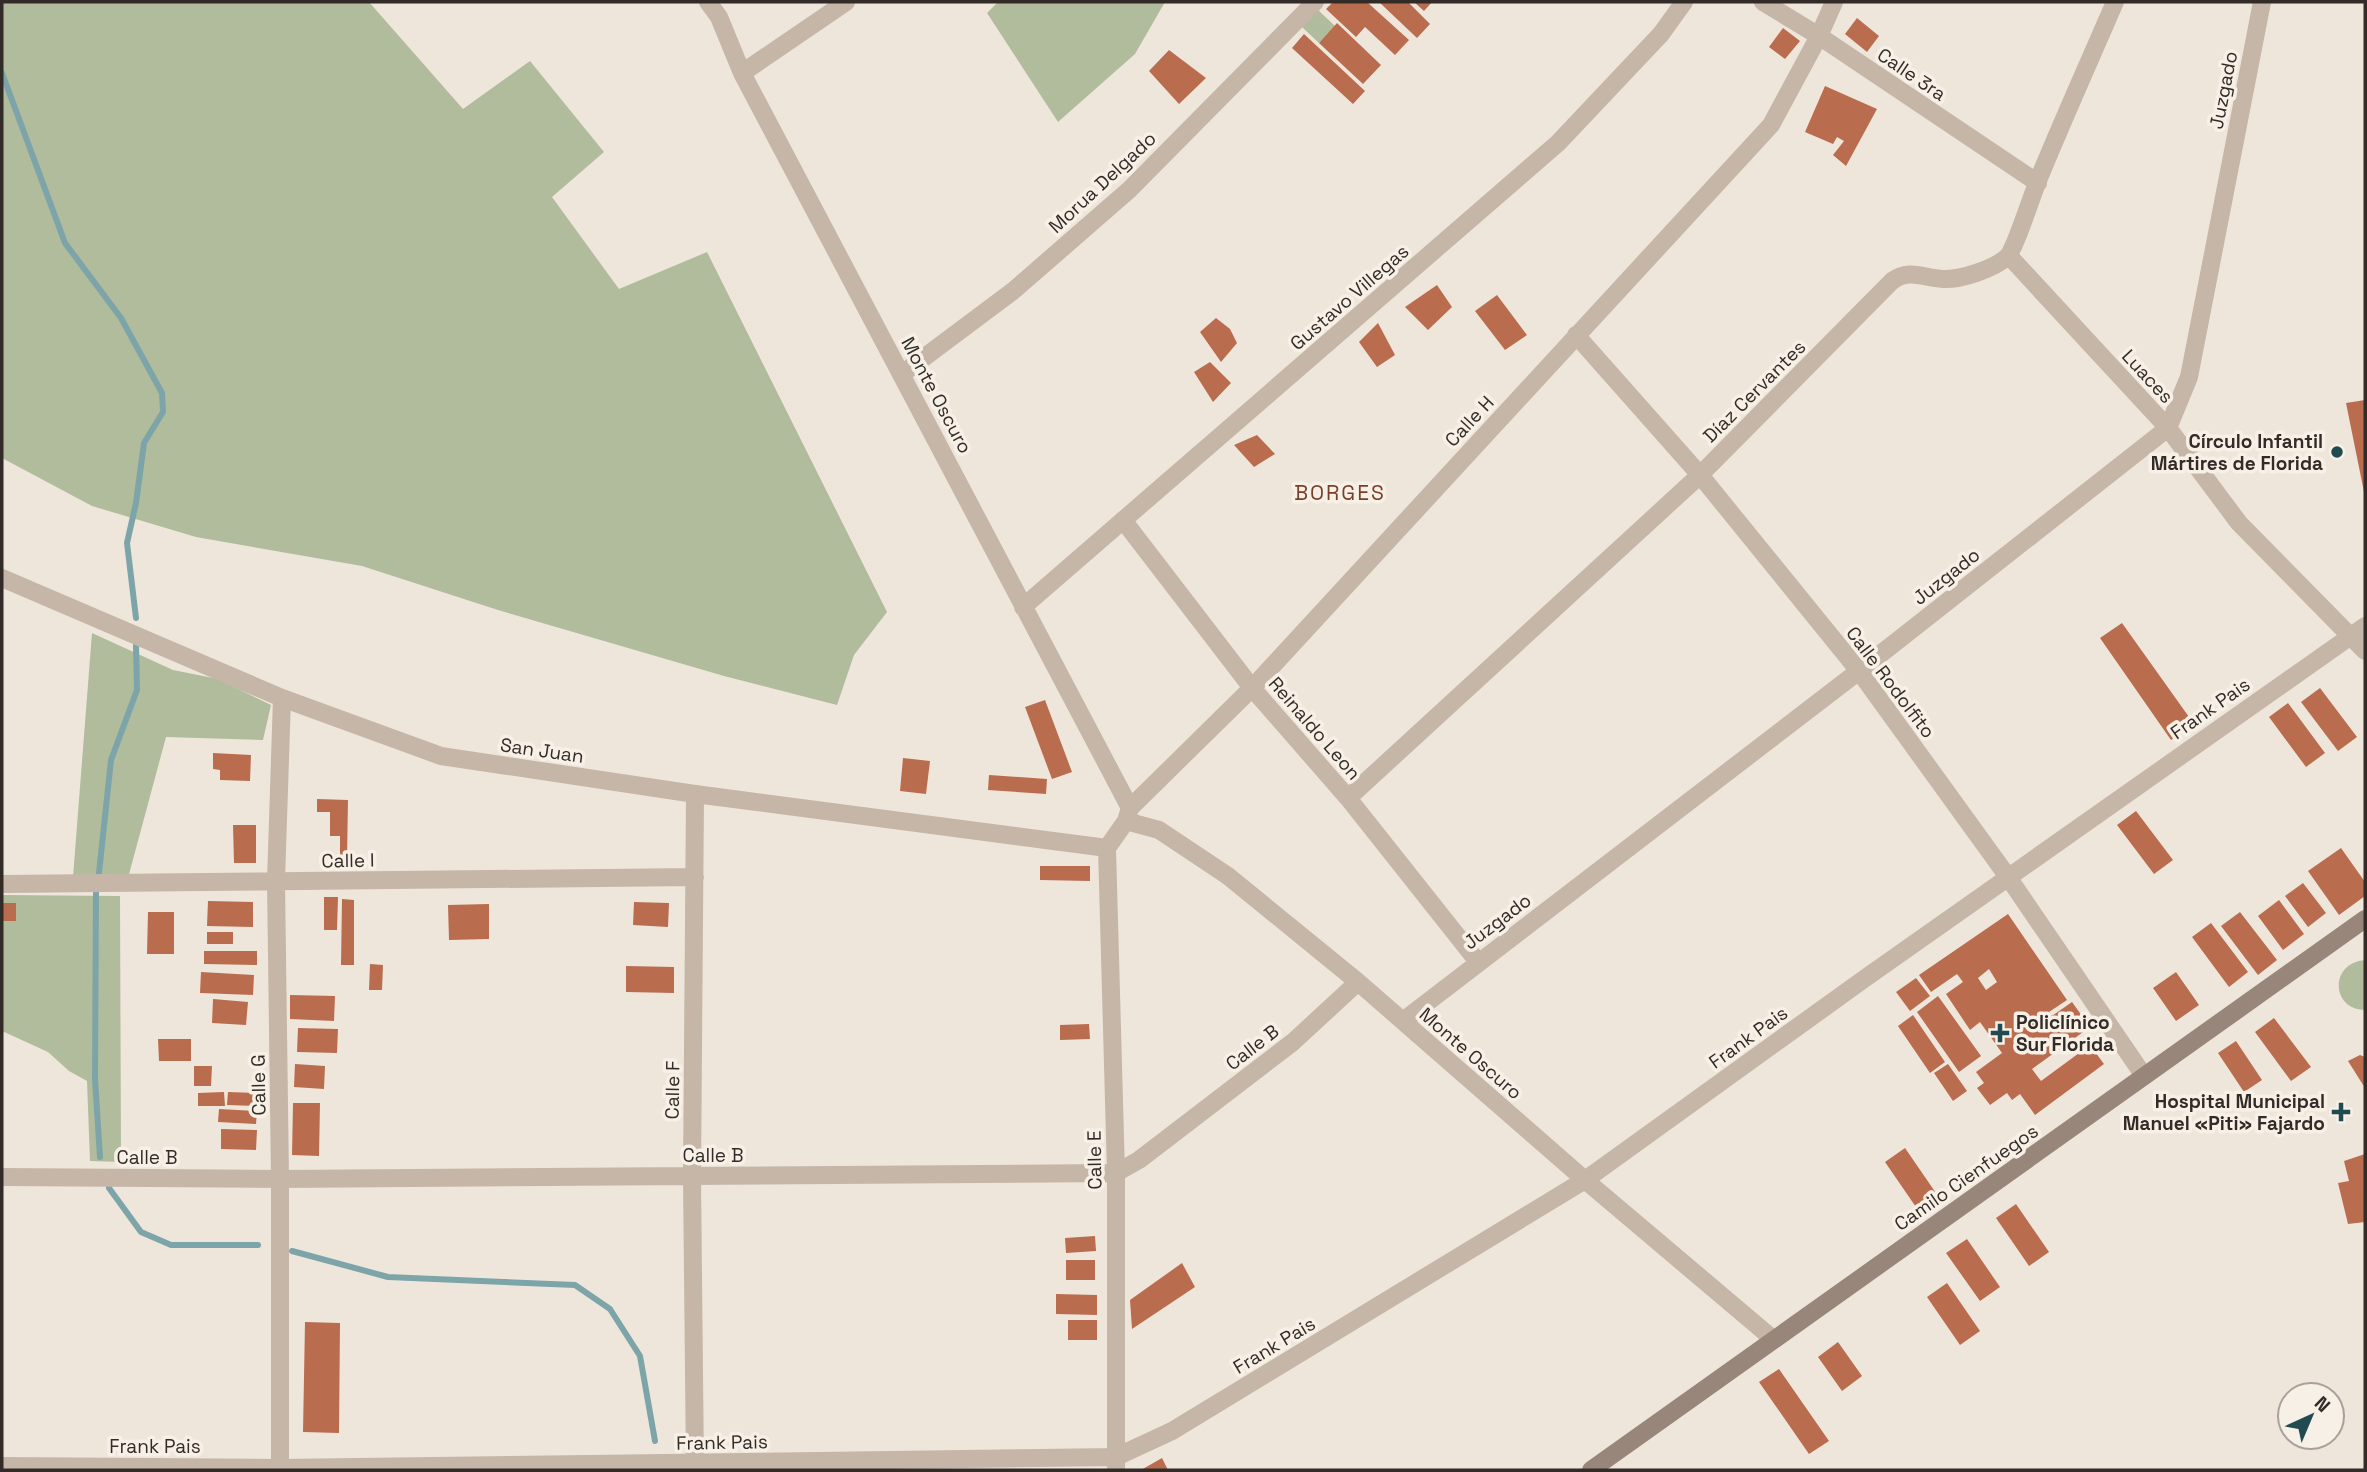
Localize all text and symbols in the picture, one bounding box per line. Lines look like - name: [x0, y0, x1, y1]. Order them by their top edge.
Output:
- street label: Calle 3ra: [1872, 42, 1951, 107]
- street label: Juzgado: [2204, 49, 2243, 131]
- street label: Morua Delgado: [1043, 126, 1161, 239]
- street label: Gustavo Villegas: [1285, 239, 1414, 356]
- street label: Monte Oscuro: [895, 333, 978, 458]
- street label: Díaz Cervantes: [1698, 335, 1811, 448]
- street label: Luaces: [2116, 344, 2179, 409]
- street label: Calle H: [1439, 390, 1499, 452]
- place label: Círculo Infantil Mártires de Florida: [2151, 429, 2323, 476]
- marker: Círculo Infantil Mártires de Florida: [2329, 444, 2345, 460]
- district label: BORGES: [1294, 479, 1386, 506]
- street label: Juzgado: [1908, 542, 1985, 611]
- street label: Calle Rodolfito: [1840, 621, 1941, 743]
- street label: Reinaldo Leon: [1263, 671, 1366, 785]
- street label: Frank Pais: [2166, 672, 2255, 745]
- street label: San Juan: [499, 732, 585, 769]
- street label: Calle I: [321, 848, 375, 873]
- street label: Juzgado: [1458, 888, 1536, 955]
- street label: Frank Pais: [1704, 1000, 1793, 1074]
- street label: Monte Oscuro: [1414, 1002, 1527, 1105]
- place label: Policlínico Sur Florida: [2016, 1010, 2114, 1057]
- street label: Calle B: [1221, 1019, 1284, 1076]
- marker: Policlínico Sur Florida: [1990, 1023, 2010, 1043]
- street label: Calle G: [245, 1054, 272, 1116]
- street label: Calle F: [659, 1060, 686, 1120]
- place label: Hospital Municipal Manuel «Piti» Fajardo: [2123, 1089, 2325, 1136]
- marker: Hospital Municipal Manuel «Piti» Fajardo: [2331, 1102, 2351, 1122]
- street label: Camilo Cienfuegos: [1889, 1118, 2043, 1236]
- street label: Calle E: [1081, 1130, 1108, 1190]
- street label: Calle B: [682, 1143, 744, 1168]
- street label: Calle B: [116, 1145, 178, 1170]
- street label: Frank Pais: [1229, 1311, 1320, 1380]
- north arrow: [2276, 1381, 2346, 1451]
- text: N: [2309, 1391, 2336, 1418]
- street label: Frank Pais: [676, 1429, 768, 1456]
- street label: Frank Pais: [109, 1434, 201, 1459]

